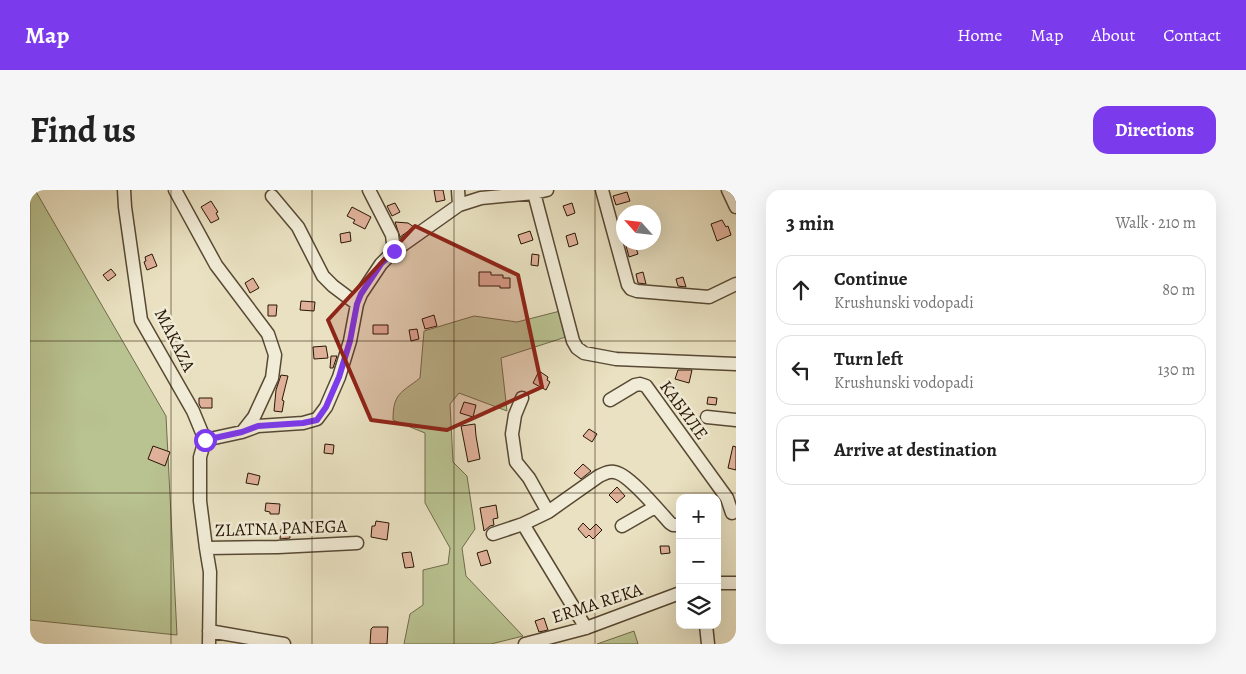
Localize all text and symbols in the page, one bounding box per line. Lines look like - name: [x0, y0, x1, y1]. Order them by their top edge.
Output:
- text: Map: [25, 19, 69, 51]
- text: Home: [957, 23, 1002, 47]
- text: Map: [1030, 23, 1063, 47]
- text: About: [1091, 23, 1135, 47]
- text: Contact: [1163, 23, 1221, 47]
- text: Find us: [30, 106, 136, 154]
- button: Directions: [1093, 106, 1216, 154]
- north arrow: [616, 205, 661, 250]
- text: 3 min: [786, 209, 834, 237]
- text: Walk · 210 m: [1115, 212, 1196, 234]
- route end: [383, 240, 406, 263]
- text: Continue: [834, 266, 908, 292]
- icon: ahead: [787, 276, 815, 304]
- text: 80 m: [1162, 279, 1195, 301]
- text: Krushunski vodopadi: [834, 292, 974, 314]
- street label: MAKAZA: [149, 304, 201, 376]
- text: Turn left: [834, 346, 903, 372]
- icon: left: [787, 356, 815, 384]
- text: 130 m: [1158, 359, 1195, 381]
- text: Krushunski vodopadi: [834, 372, 974, 394]
- street label: КАБИЛЕ: [654, 375, 714, 445]
- route start: [194, 429, 217, 452]
- icon: arrive: [787, 436, 815, 464]
- text: Arrive at destination: [834, 437, 997, 463]
- map controls: [676, 494, 721, 629]
- button: +: [676, 494, 721, 539]
- street label: ZLATNA PANEGA: [214, 514, 348, 542]
- button: −: [676, 539, 721, 584]
- street label: ERMA REKA: [549, 577, 646, 629]
- button: layers: [676, 584, 721, 629]

